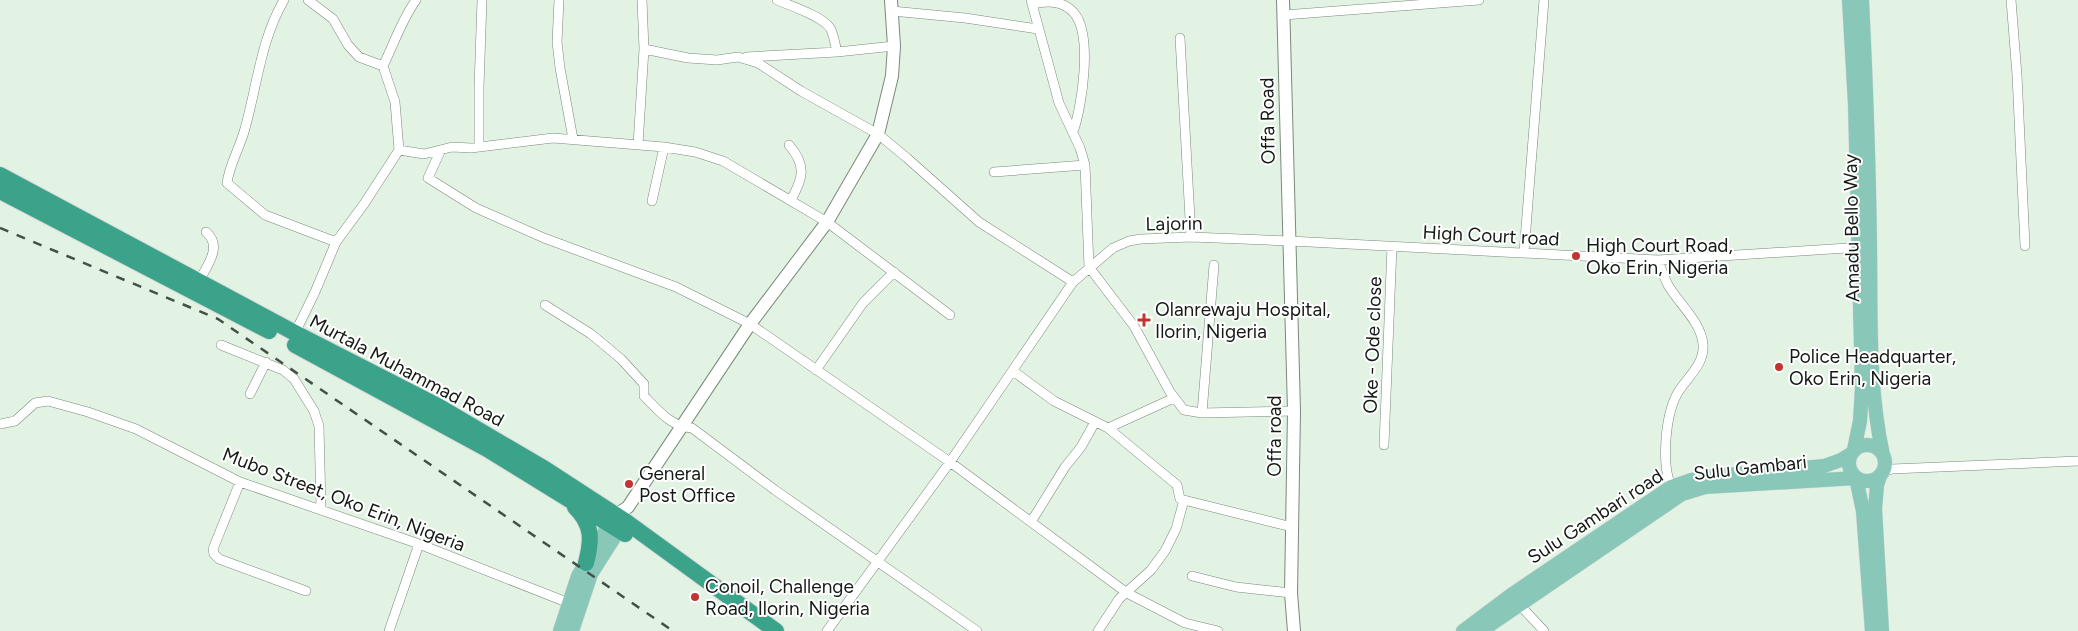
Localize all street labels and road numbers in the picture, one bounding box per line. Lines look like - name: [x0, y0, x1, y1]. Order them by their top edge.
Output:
- street label: Offa Road: [1255, 77, 1280, 165]
- street label: Amadu Bello Way: [1839, 154, 1864, 302]
- street label: Lajorin: [1145, 212, 1203, 235]
- street label: High Court road: [1422, 220, 1560, 251]
- street label: Oke - Ode close: [1359, 276, 1386, 414]
- street label: Murtala Muhammad Road: [306, 309, 508, 432]
- street label: Offa road: [1263, 395, 1286, 477]
- street label: Mubo Street, Oko Erin, Nigeria: [219, 442, 468, 556]
- street label: Sulu Gambari: [1692, 450, 1808, 485]
- street label: Sulu Gambari road: [1523, 464, 1667, 569]

